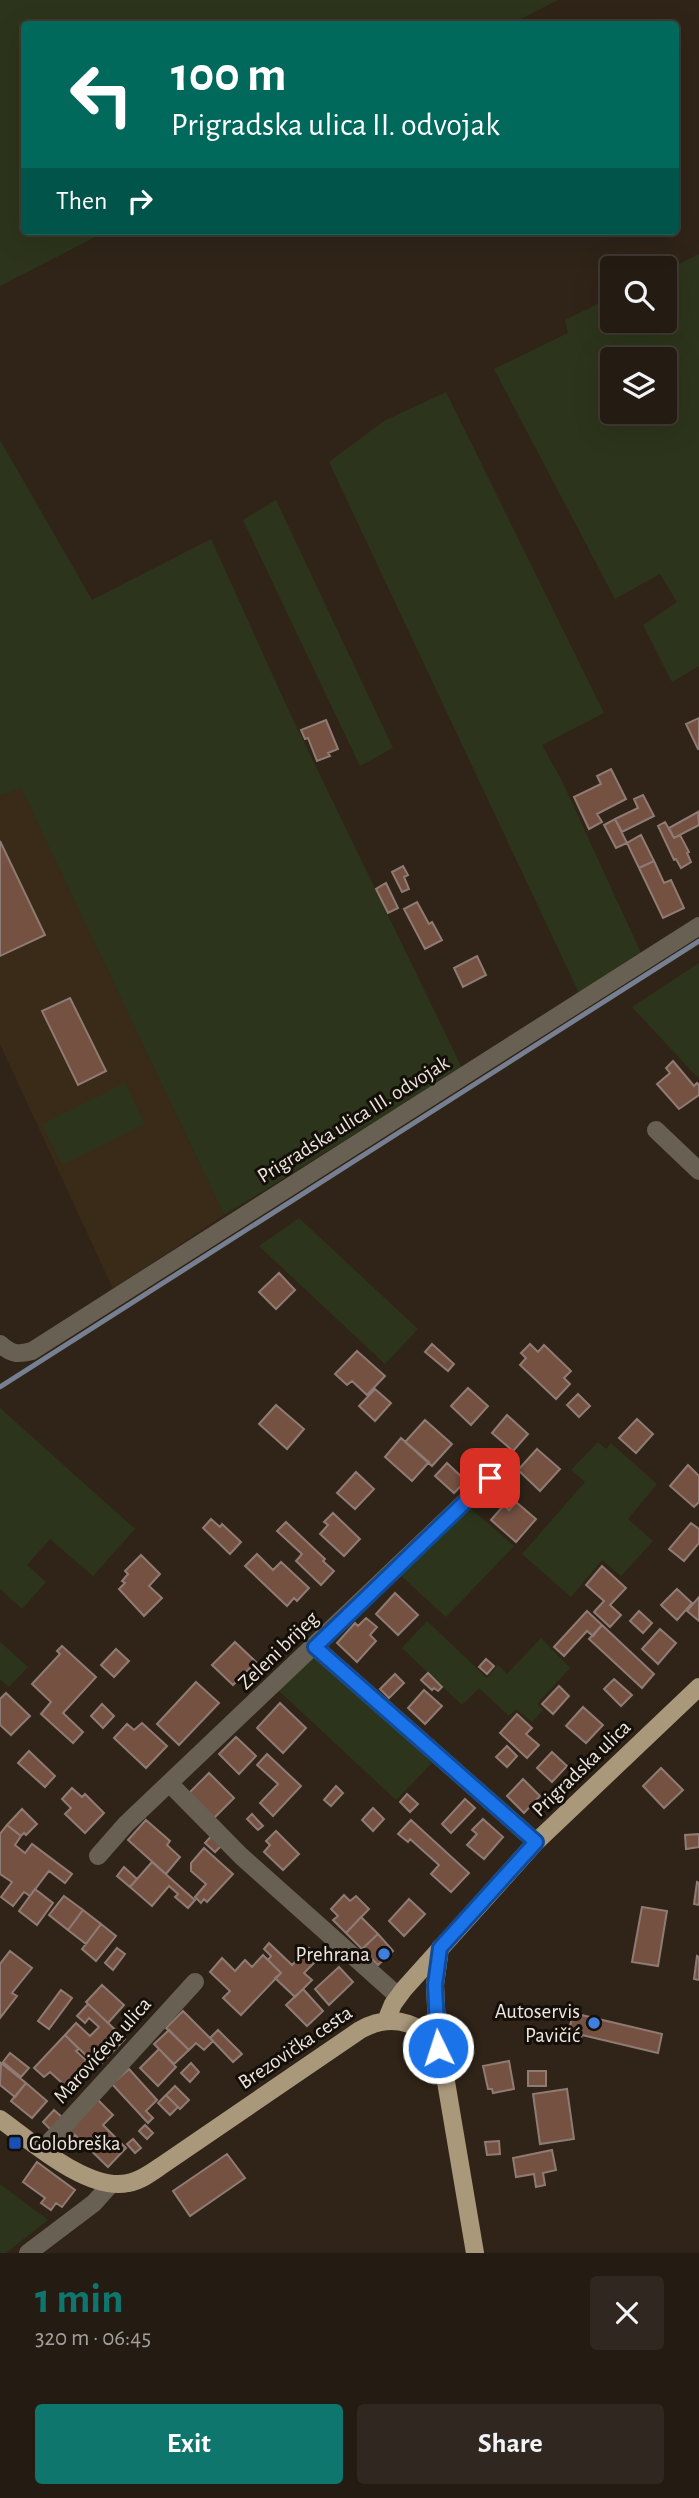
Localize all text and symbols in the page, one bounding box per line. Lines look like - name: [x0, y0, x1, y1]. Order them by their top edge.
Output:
- icon: left: [56, 49, 147, 140]
- text: 100 m: [171, 51, 287, 100]
- text: Prigradska ulica II. odvojak: [171, 109, 500, 141]
- icon: right: [121, 182, 159, 220]
- text: Then: [56, 188, 107, 214]
- map controls: [600, 256, 677, 424]
- button: search: [600, 256, 677, 333]
- button: layers: [600, 347, 677, 424]
- street label: Prigradska ulica III. odvojak: [254, 1052, 453, 1187]
- pin: [460, 1448, 520, 1508]
- icon: arrive: [471, 1459, 509, 1497]
- street label: Zeleni brijeg: [234, 1607, 323, 1693]
- street label: Prigradska ulica: [528, 1716, 635, 1821]
- place label: Prehrana: [296, 1944, 370, 1965]
- marker: Prehrana: [376, 1946, 392, 1962]
- street label: Marovićeva ulica: [50, 1993, 155, 2107]
- place label: Autoservis Pavičić: [495, 2001, 580, 2046]
- street label: Brezovička cesta: [235, 2002, 356, 2093]
- position arrow: [401, 2011, 475, 2085]
- marker: Autoservis Pavičić: [586, 2015, 602, 2031]
- place label: Golobreška: [29, 2133, 121, 2154]
- marker: Golobreška: [7, 2135, 23, 2151]
- button: close: [590, 2276, 664, 2350]
- text: 1 min: [35, 2278, 124, 2320]
- text: 320 m · 06:45: [35, 2327, 151, 2350]
- button: Exit: [35, 2404, 343, 2484]
- button: Share: [357, 2404, 664, 2484]

